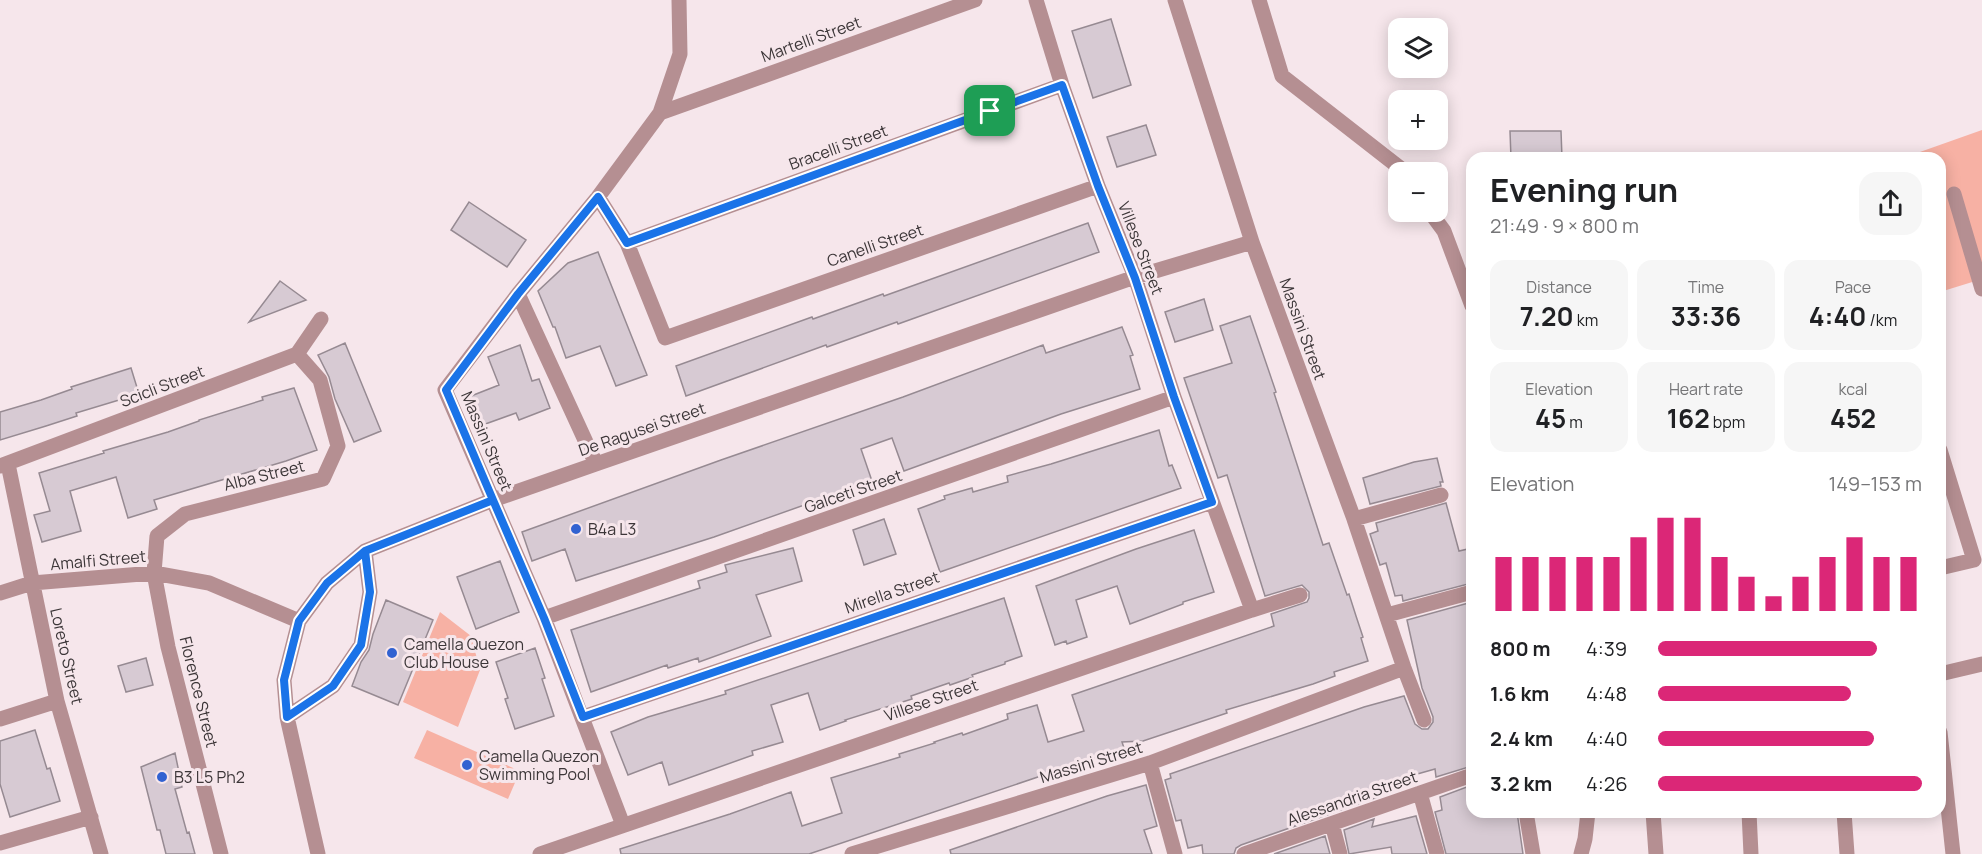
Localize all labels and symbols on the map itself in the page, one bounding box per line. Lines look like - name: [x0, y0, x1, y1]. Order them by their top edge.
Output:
- street label: Martelli Street: [758, 11, 864, 67]
- pin: [964, 85, 1015, 136]
- street label: Bracelli Street: [786, 119, 890, 175]
- street label: Villese Street: [1113, 198, 1169, 298]
- street label: Canelli Street: [824, 218, 926, 272]
- street label: Massini Street: [1274, 275, 1332, 383]
- street label: Scicli Street: [117, 360, 207, 412]
- street label: Massini Street: [456, 388, 518, 494]
- street label: De Ragusei Street: [576, 397, 708, 461]
- street label: Alba Street: [221, 454, 307, 496]
- street label: Galceti Street: [801, 464, 905, 518]
- place label: B4a L3: [588, 518, 636, 540]
- marker: B4a L3: [569, 522, 583, 536]
- street label: Amalfi Street: [49, 545, 147, 575]
- street label: Mirella Street: [842, 566, 942, 618]
- street label: Loreto Street: [45, 606, 89, 706]
- place label: Camella Quezon Club House: [404, 633, 524, 673]
- street label: Florence Street: [175, 634, 223, 750]
- marker: Camella Quezon Club House: [385, 646, 399, 660]
- street label: Villese Street: [881, 674, 981, 726]
- street label: Massini Street: [1037, 736, 1145, 788]
- place label: Camella Quezon Swimming Pool: [479, 745, 599, 785]
- marker: Camella Quezon Swimming Pool: [460, 758, 474, 772]
- street label: Alessandria Street: [1284, 765, 1420, 831]
- place label: B3 L5 Ph2: [174, 766, 245, 788]
- marker: B3 L5 Ph2: [155, 770, 169, 784]

